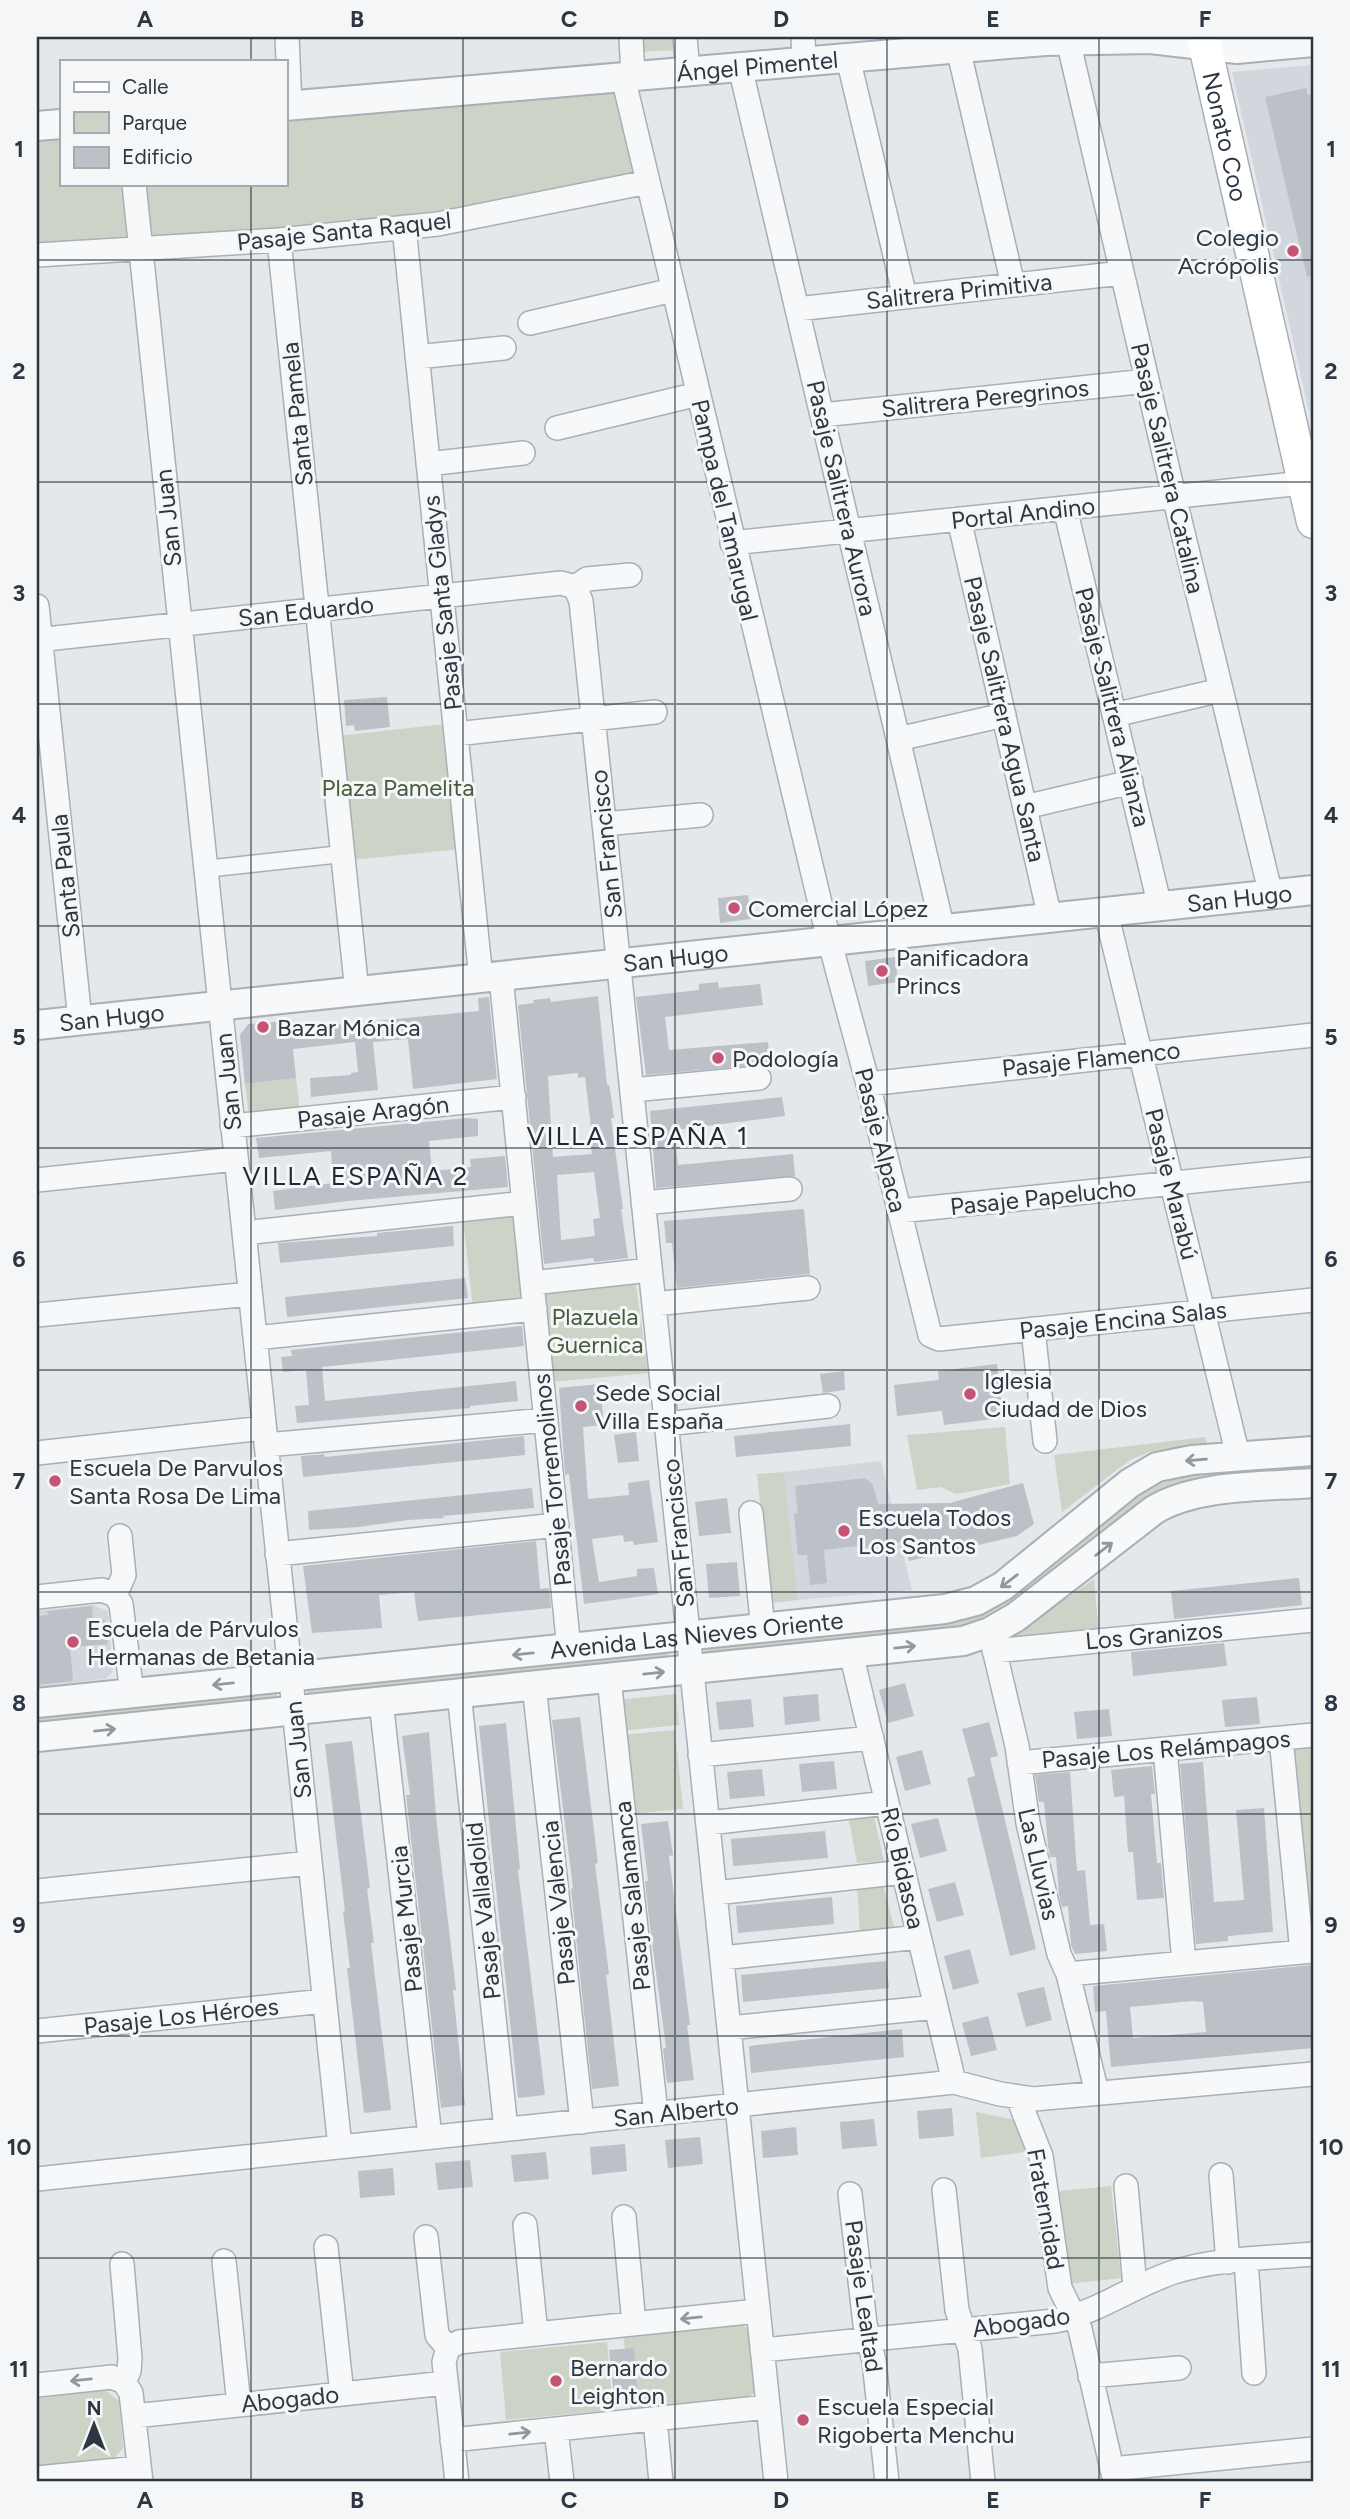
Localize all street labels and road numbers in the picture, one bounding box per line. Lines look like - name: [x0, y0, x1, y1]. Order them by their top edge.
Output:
- street label: Ángel Pimentel: [675, 44, 839, 87]
- street label: Nonato Coo: [1197, 69, 1254, 204]
- street label: Pasaje Santa Raquel: [235, 205, 453, 257]
- street label: Salitrera Primitiva: [865, 267, 1053, 315]
- street label: Pasaje Salitrera Catalina: [1125, 340, 1211, 596]
- street label: Santa Pamela: [275, 341, 319, 487]
- street label: Salitrera Peregrinos: [880, 373, 1090, 423]
- street label: Pasaje Salitrera Aurora: [801, 377, 883, 619]
- street label: Pampa del Tamarugal: [685, 396, 765, 624]
- street label: San Juan: [148, 468, 188, 568]
- street label: Portal Andino: [950, 491, 1096, 535]
- street label: Pasaje Santa Gladys: [416, 494, 468, 712]
- street label: Pasaje Salitrera Agua Santa: [958, 573, 1052, 865]
- street label: Pasaje Salitrera Alianza: [1069, 584, 1157, 830]
- street label: San Eduardo: [237, 589, 375, 633]
- street label: San Francisco: [584, 768, 628, 920]
- street label: Santa Paula: [44, 813, 86, 939]
- street label: San Hugo: [1185, 878, 1293, 918]
- street label: San Hugo: [621, 937, 730, 977]
- street label: San Hugo: [57, 997, 166, 1037]
- street label: San Juan: [208, 1032, 248, 1132]
- street label: Pasaje Flamenco: [1000, 1035, 1182, 1083]
- street label: Pasaje Alpaca: [849, 1065, 913, 1215]
- street label: Pasaje Aragón: [295, 1090, 451, 1134]
- street label: Pasaje Marabú: [1139, 1105, 1205, 1263]
- street label: Pasaje Papelucho: [949, 1173, 1137, 1221]
- street label: Pasaje Encina Salas: [1018, 1295, 1228, 1345]
- street label: Pasaje Torremolinos: [526, 1372, 578, 1588]
- street label: San Francisco: [656, 1457, 700, 1609]
- street label: Avenida Las Nieves Oriente: [548, 1605, 845, 1664]
- street label: Los Granizos: [1084, 1615, 1224, 1655]
- street label: San Juan: [278, 1700, 318, 1800]
- street label: Pasaje Los Relámpagos: [1040, 1724, 1292, 1774]
- street label: Pasaje Salamanca: [608, 1800, 656, 1992]
- street label: Río Bidasoa: [875, 1804, 931, 1932]
- street label: Las Lluvias: [1012, 1805, 1066, 1923]
- street label: Pasaje Valencia: [535, 1819, 581, 1987]
- street label: Pasaje Valladolid: [459, 1821, 507, 2001]
- street label: Pasaje Murcia: [384, 1844, 428, 1994]
- street label: Pasaje Los Héroes: [82, 1991, 280, 2041]
- street label: San Alberto: [612, 2091, 740, 2133]
- street label: Fraternidad: [1021, 2146, 1071, 2272]
- street label: Pasaje Lealtad: [839, 2218, 889, 2374]
- street label: Abogado: [970, 2301, 1072, 2343]
- street label: Abogado: [239, 2379, 341, 2419]

